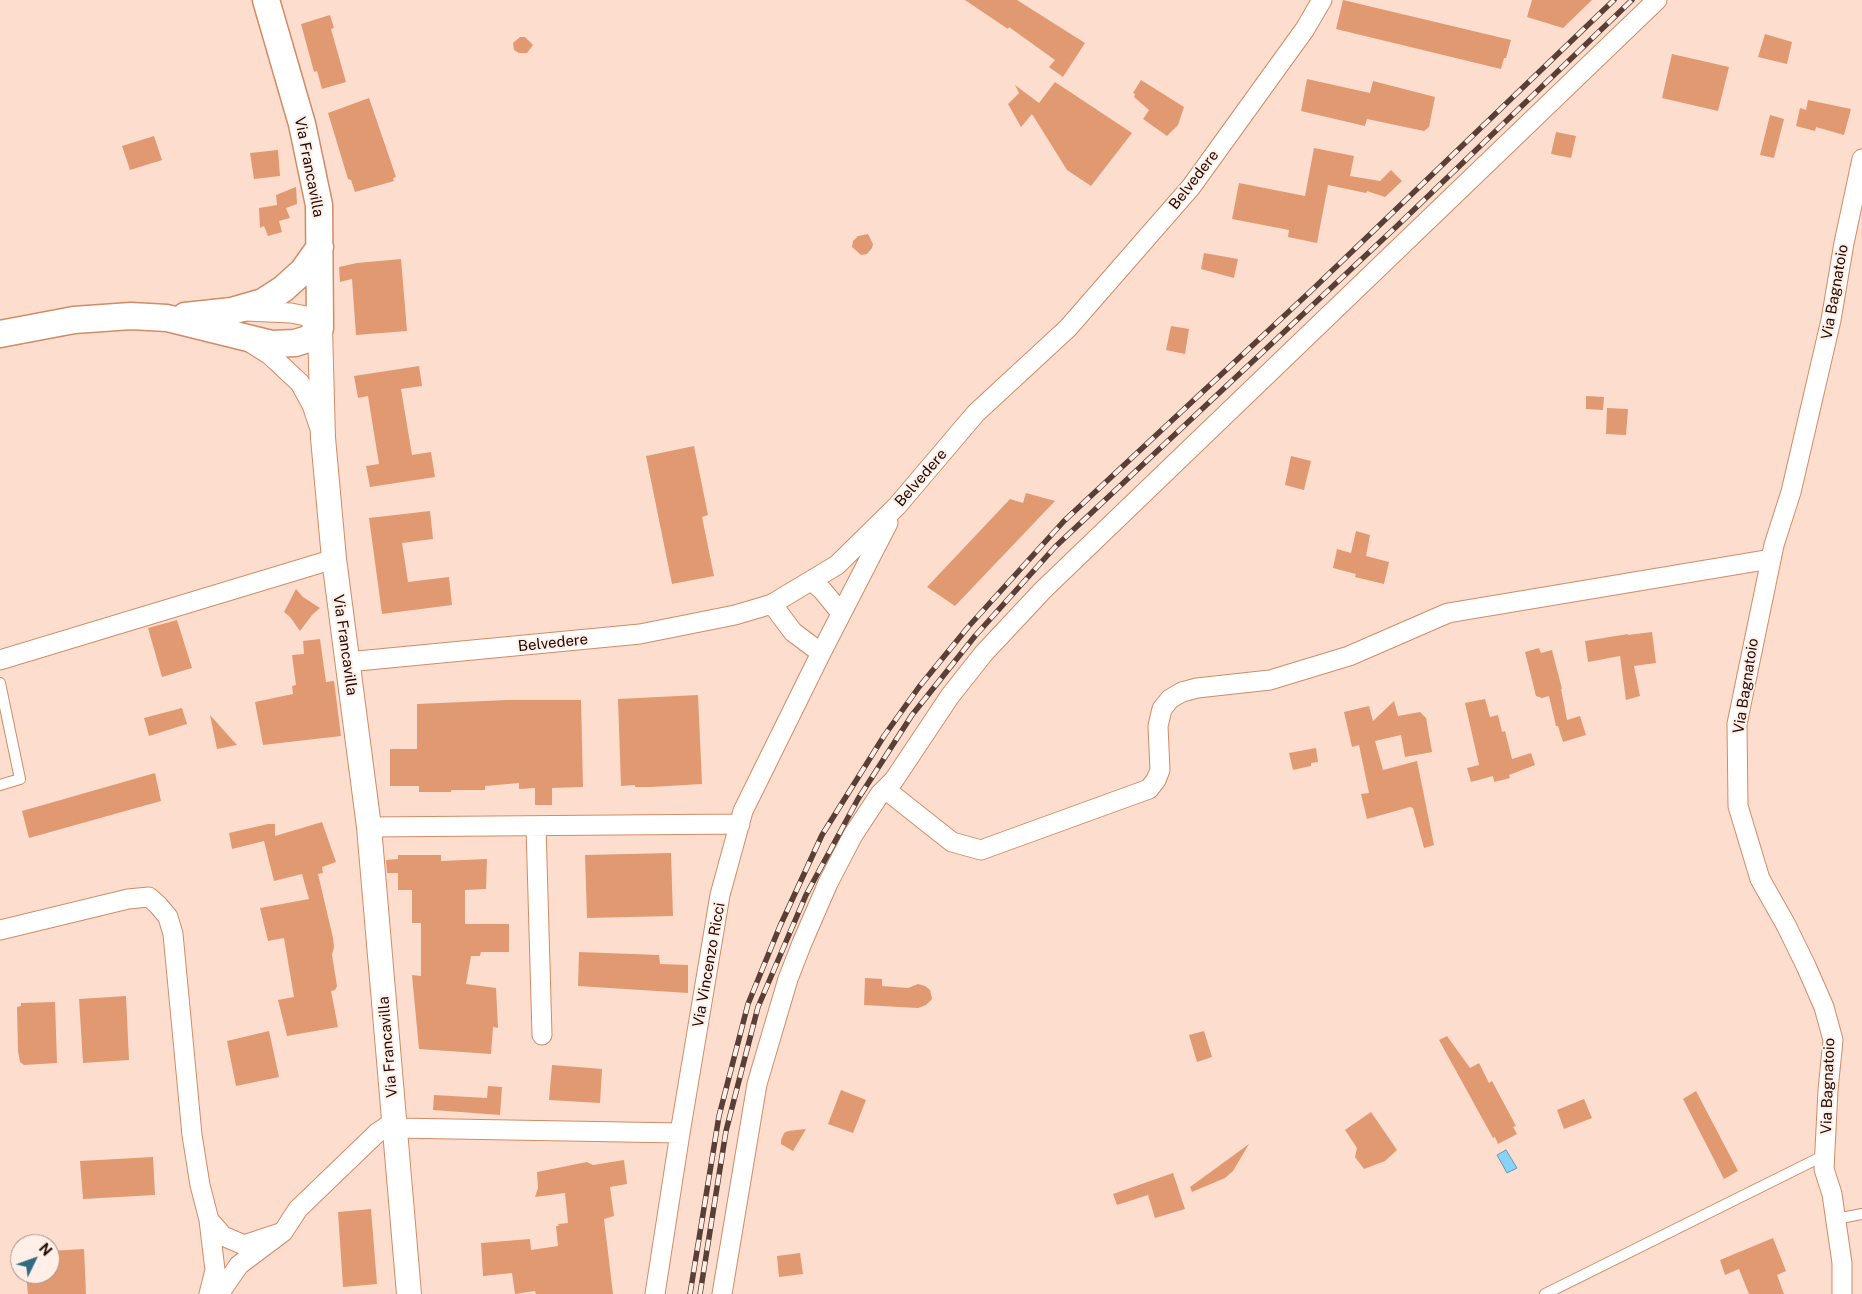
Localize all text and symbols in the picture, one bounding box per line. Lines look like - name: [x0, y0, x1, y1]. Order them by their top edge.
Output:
- street label: Via Francavilla: [290, 115, 328, 219]
- street label: Belvedere: [1165, 147, 1223, 213]
- street label: Via Bagnatoio: [1818, 243, 1852, 341]
- street label: Belvedere: [891, 446, 951, 510]
- street label: Via Francavilla: [329, 593, 361, 697]
- street label: Belvedere: [517, 630, 589, 656]
- street label: Via Bagnatoio: [1730, 637, 1762, 735]
- street label: Via Vincenzo Ricci: [689, 901, 729, 1029]
- street label: Via Francavilla: [375, 996, 401, 1098]
- street label: Via Bagnatoio: [1817, 1038, 1839, 1134]
- north arrow: [10, 1234, 60, 1284]
- text: N: [36, 1240, 55, 1259]

